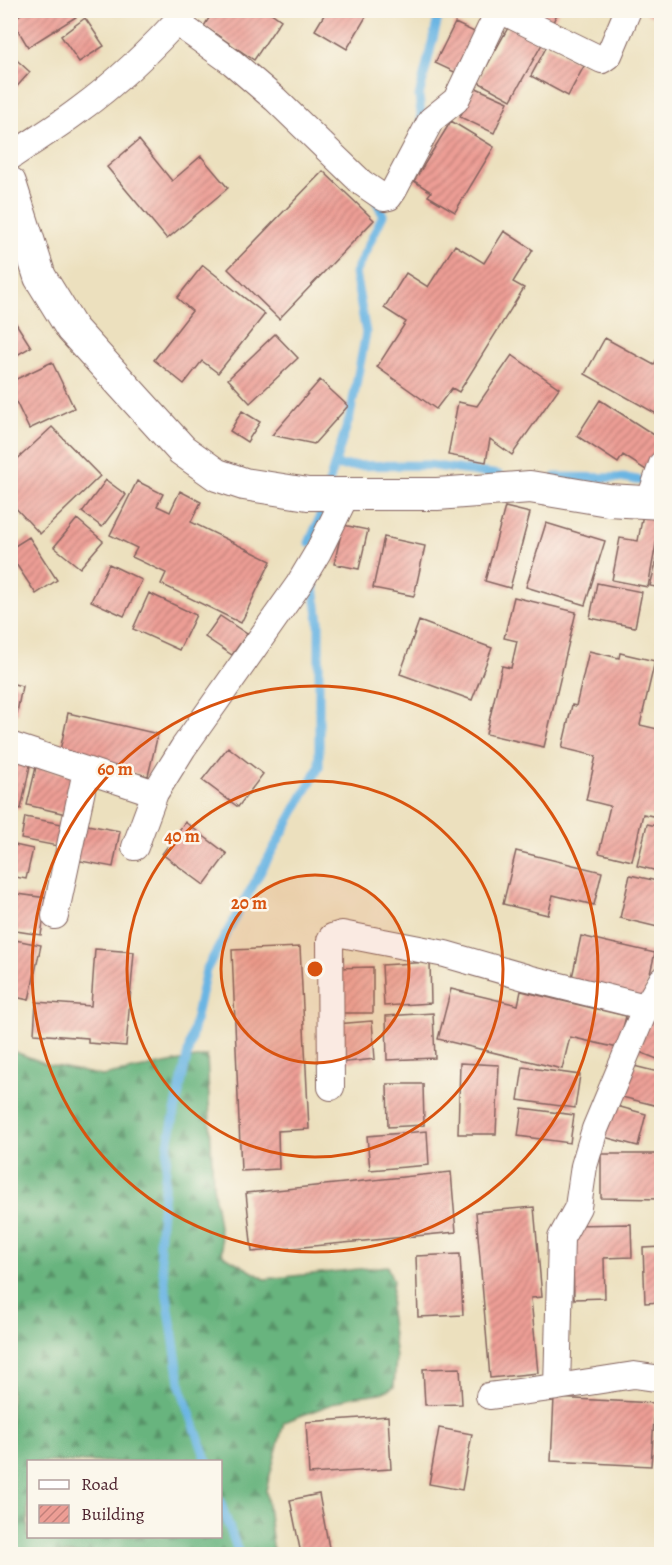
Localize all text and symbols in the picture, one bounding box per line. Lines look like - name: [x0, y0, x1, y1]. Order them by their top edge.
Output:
- text: 60 m: [97, 757, 133, 781]
- text: 40 m: [164, 824, 200, 848]
- text: 20 m: [231, 891, 267, 915]
- centre of rings: [305, 959, 325, 979]
- legend: [27, 1460, 222, 1538]
- text: Road: [81, 1472, 119, 1496]
- text: Building: [81, 1502, 145, 1526]

